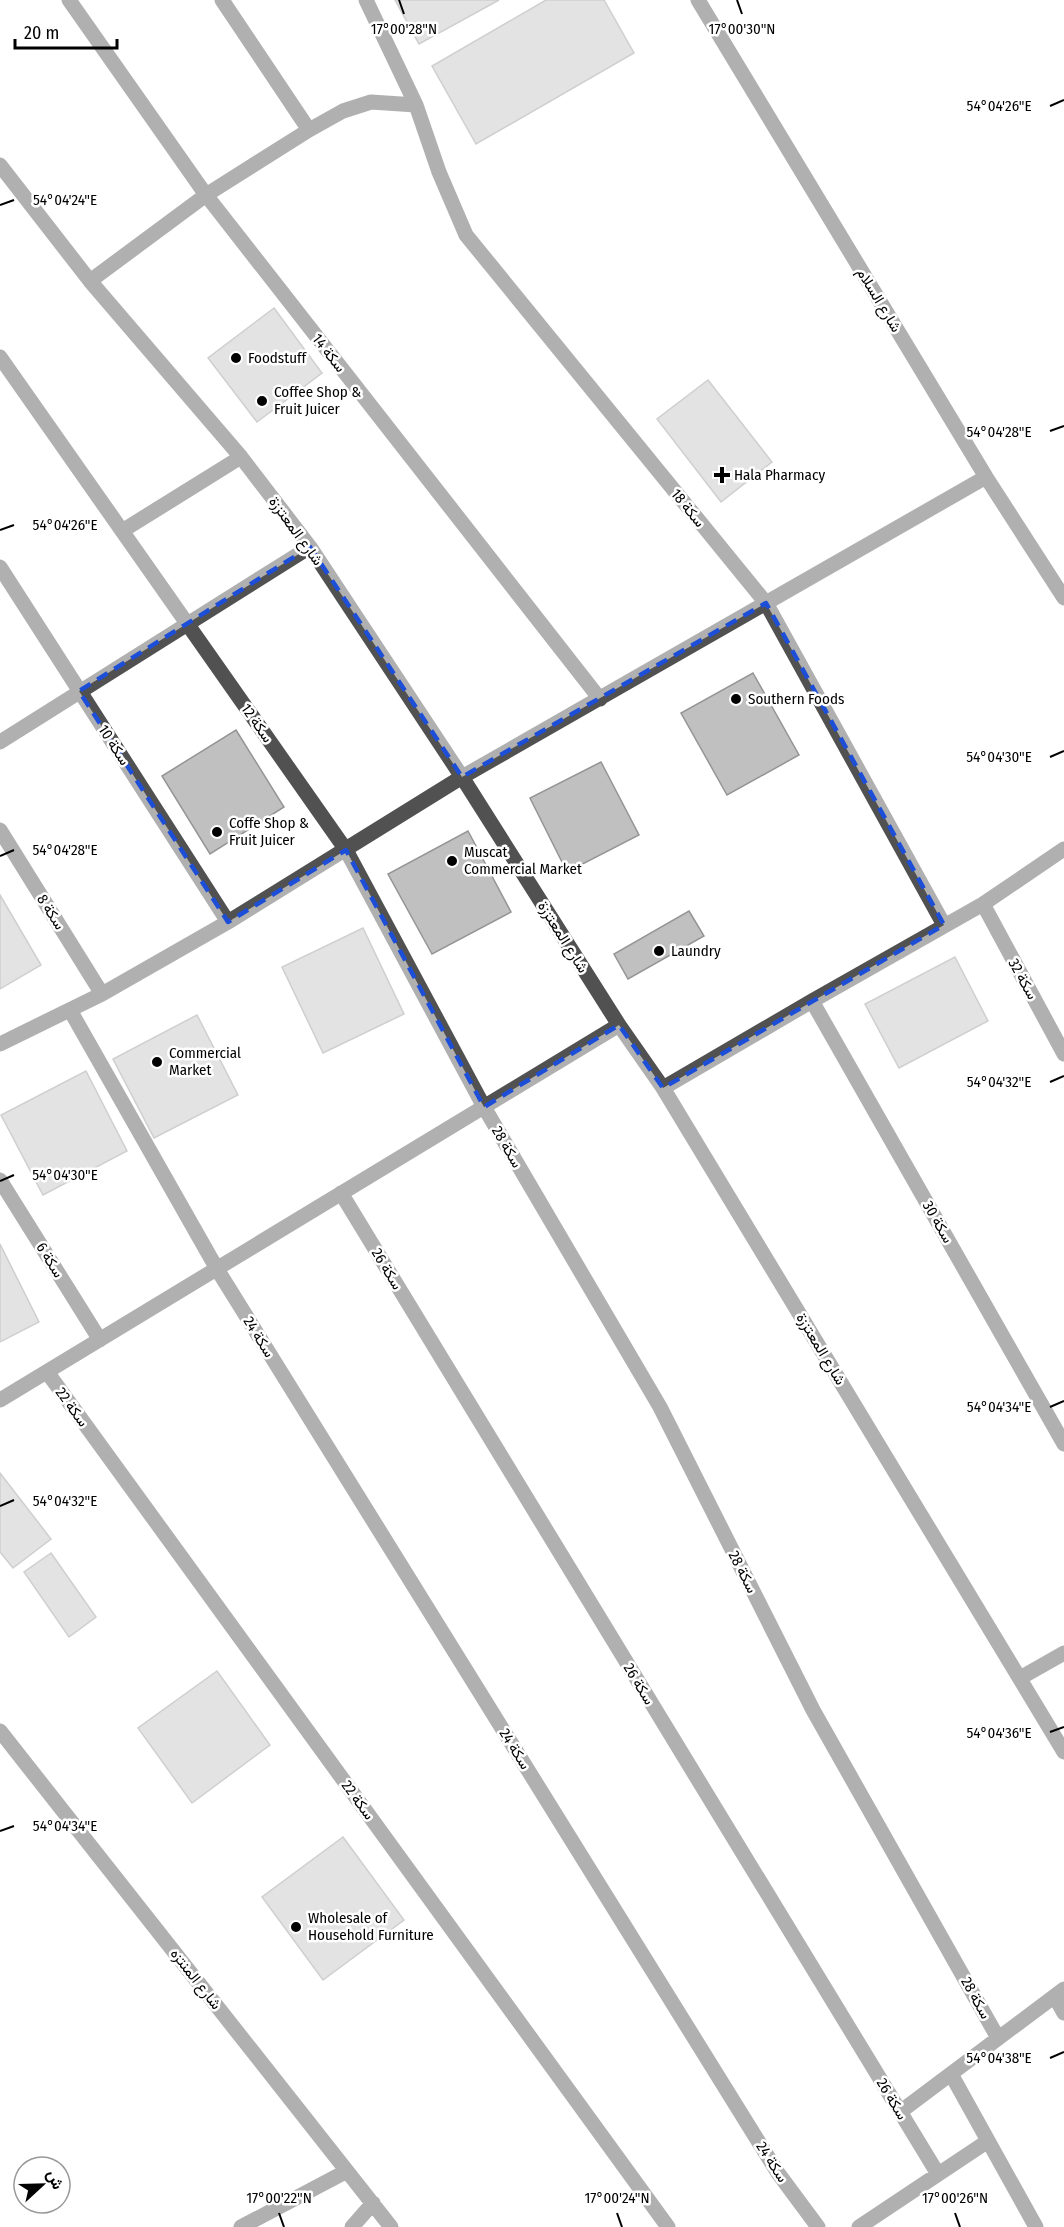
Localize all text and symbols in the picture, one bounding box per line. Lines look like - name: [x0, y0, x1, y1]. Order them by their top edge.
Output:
- scale bar: [15, 12, 117, 50]
- text: 17°00'28"N: [371, 20, 437, 38]
- text: 17°00'30"N: [709, 20, 775, 38]
- text: 20 m: [24, 22, 59, 44]
- text: 54°04'26"E: [967, 97, 1032, 115]
- text: 54°04'24"E: [33, 191, 97, 209]
- street label: شارع السلام: [851, 264, 905, 337]
- street label: سكة 14: [308, 330, 350, 376]
- place label: Foodstuff: [248, 349, 308, 367]
- marker: Foodstuff: [229, 351, 243, 365]
- place label: Coffee Shop & Fruit Juicer: [274, 383, 361, 418]
- marker: Coffee Shop & Fruit Juicer: [255, 394, 269, 408]
- text: 54°04'28"E: [966, 423, 1032, 441]
- place label: Hala Pharmacy: [734, 466, 825, 484]
- marker: Hala Pharmacy: [715, 468, 729, 482]
- street label: سكة 18: [667, 485, 709, 531]
- street label: شارع المعتززة: [263, 493, 327, 570]
- text: 54°04'26"E: [33, 516, 98, 534]
- place label: Southern Foods: [748, 690, 844, 708]
- marker: Southern Foods: [729, 692, 743, 706]
- street label: سكة 12: [237, 700, 277, 746]
- street label: سكة 10: [94, 721, 134, 769]
- text: 54°04'30"E: [966, 748, 1032, 766]
- place label: Coffe Shop & Fruit Juicer: [229, 814, 309, 849]
- marker: Coffe Shop & Fruit Juicer: [210, 825, 224, 839]
- text: 54°04'28"E: [32, 841, 98, 859]
- place label: Muscat Commercial Market: [464, 843, 582, 878]
- marker: Muscat Commercial Market: [445, 854, 459, 868]
- street label: سكة 8: [33, 891, 69, 933]
- street label: شارع المعتززة: [532, 898, 592, 977]
- place label: Laundry: [671, 942, 721, 960]
- marker: Laundry: [652, 944, 666, 958]
- street label: سكة 32: [1004, 955, 1042, 1003]
- place label: Commercial Market: [169, 1044, 241, 1079]
- marker: Commercial Market: [150, 1055, 164, 1069]
- text: 54°04'32"E: [967, 1073, 1031, 1091]
- street label: سكة 28: [488, 1123, 526, 1171]
- text: 54°04'30"E: [32, 1166, 98, 1184]
- street label: سكة 30: [919, 1198, 957, 1246]
- street label: سكة 6: [32, 1239, 68, 1281]
- street label: سكة 26: [368, 1245, 406, 1293]
- street label: شارع المعتززة: [791, 1310, 850, 1389]
- street label: سكة 24: [240, 1313, 278, 1361]
- street label: سكة 22: [52, 1384, 92, 1430]
- text: 54°04'34"E: [967, 1398, 1031, 1416]
- text: 54°04'32"E: [33, 1492, 97, 1510]
- street label: سكة 28: [725, 1548, 761, 1596]
- street label: سكة 26: [620, 1660, 658, 1708]
- text: 54°04'36"E: [966, 1724, 1032, 1742]
- street label: سكة 24: [496, 1725, 534, 1773]
- street label: سكة 22: [338, 1777, 378, 1823]
- text: 54°04'34"E: [33, 1817, 97, 1835]
- place label: Wholesale of Household Furniture: [308, 1909, 434, 1944]
- marker: Wholesale of Household Furniture: [289, 1920, 303, 1934]
- street label: شارع المنتزه: [165, 1945, 226, 2014]
- street label: سكة 28: [957, 1974, 995, 2022]
- text: 54°04'38"E: [966, 2049, 1032, 2067]
- street label: سكة 26: [873, 2075, 911, 2123]
- street label: سكة 24: [752, 2138, 792, 2186]
- north arrow: [12, 2155, 72, 2215]
- text: ش: [43, 2167, 68, 2192]
- text: 17°00'22"N: [246, 2189, 312, 2207]
- text: 17°00'24"N: [584, 2189, 650, 2207]
- text: 17°00'26"N: [922, 2189, 988, 2207]

